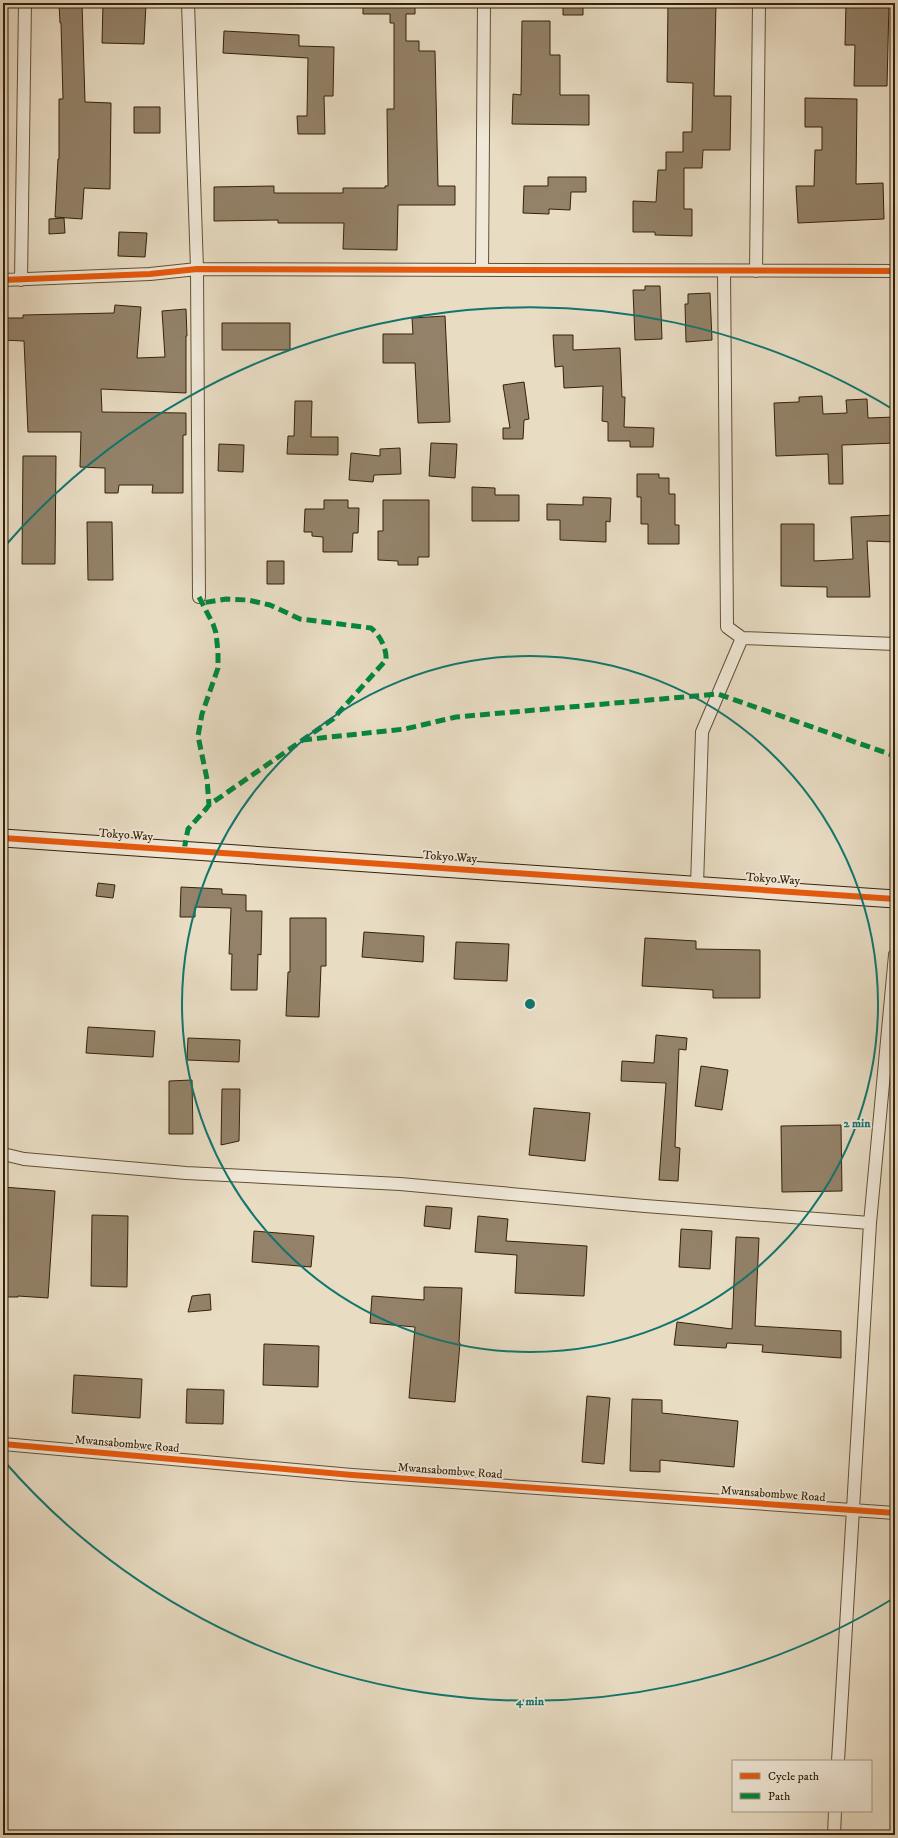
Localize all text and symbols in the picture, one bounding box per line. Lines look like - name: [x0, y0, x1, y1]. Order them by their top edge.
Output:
- street label: Tokyo Way: [98, 826, 154, 844]
- street label: Tokyo Way: [422, 848, 478, 866]
- street label: Tokyo Way: [745, 870, 801, 888]
- centre of rings: [523, 997, 537, 1011]
- text: 2 min: [844, 1116, 871, 1131]
- street label: Mwansabombwe Road: [74, 1432, 180, 1456]
- street label: Mwansabombwe Road: [397, 1460, 503, 1482]
- street label: Mwansabombwe Road: [720, 1483, 826, 1505]
- text: 4 min: [515, 1694, 545, 1709]
- legend: [732, 1760, 872, 1812]
- text: Cycle path: [768, 1769, 820, 1784]
- text: Path: [768, 1789, 791, 1804]

